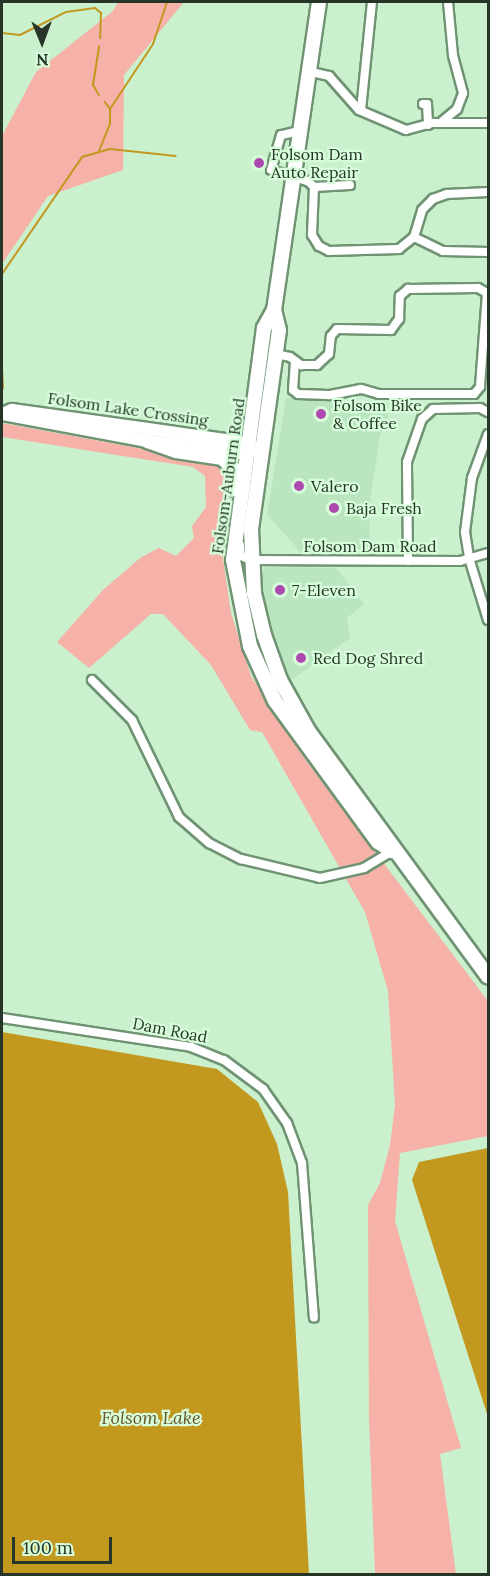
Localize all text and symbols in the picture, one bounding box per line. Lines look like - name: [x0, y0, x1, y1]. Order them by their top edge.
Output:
- north arrow: [12, 12, 72, 72]
- text: N: [36, 50, 49, 70]
- place label: Folsom Dam Auto Repair: [271, 144, 363, 182]
- marker: Folsom Dam Auto Repair: [252, 156, 266, 170]
- street label: Folsom Lake Crossing: [46, 388, 210, 430]
- place label: Folsom Bike & Coffee: [333, 395, 422, 433]
- street label: Folsom-Auburn Road: [208, 397, 248, 555]
- marker: Folsom Bike & Coffee: [314, 407, 328, 421]
- place label: Valero: [311, 476, 359, 496]
- marker: Valero: [292, 479, 306, 493]
- place label: Baja Fresh: [346, 498, 422, 518]
- marker: Baja Fresh: [327, 501, 341, 515]
- street label: Folsom Dam Road: [303, 536, 437, 556]
- place label: 7-Eleven: [292, 580, 356, 600]
- marker: 7-Eleven: [273, 583, 287, 597]
- place label: Red Dog Shred: [313, 648, 423, 668]
- marker: Red Dog Shred: [294, 651, 308, 665]
- street label: Dam Road: [131, 1013, 209, 1047]
- water label: Folsom Lake: [101, 1407, 201, 1429]
- scale bar: [15, 1525, 116, 1563]
- text: 100 m: [23, 1536, 73, 1559]

